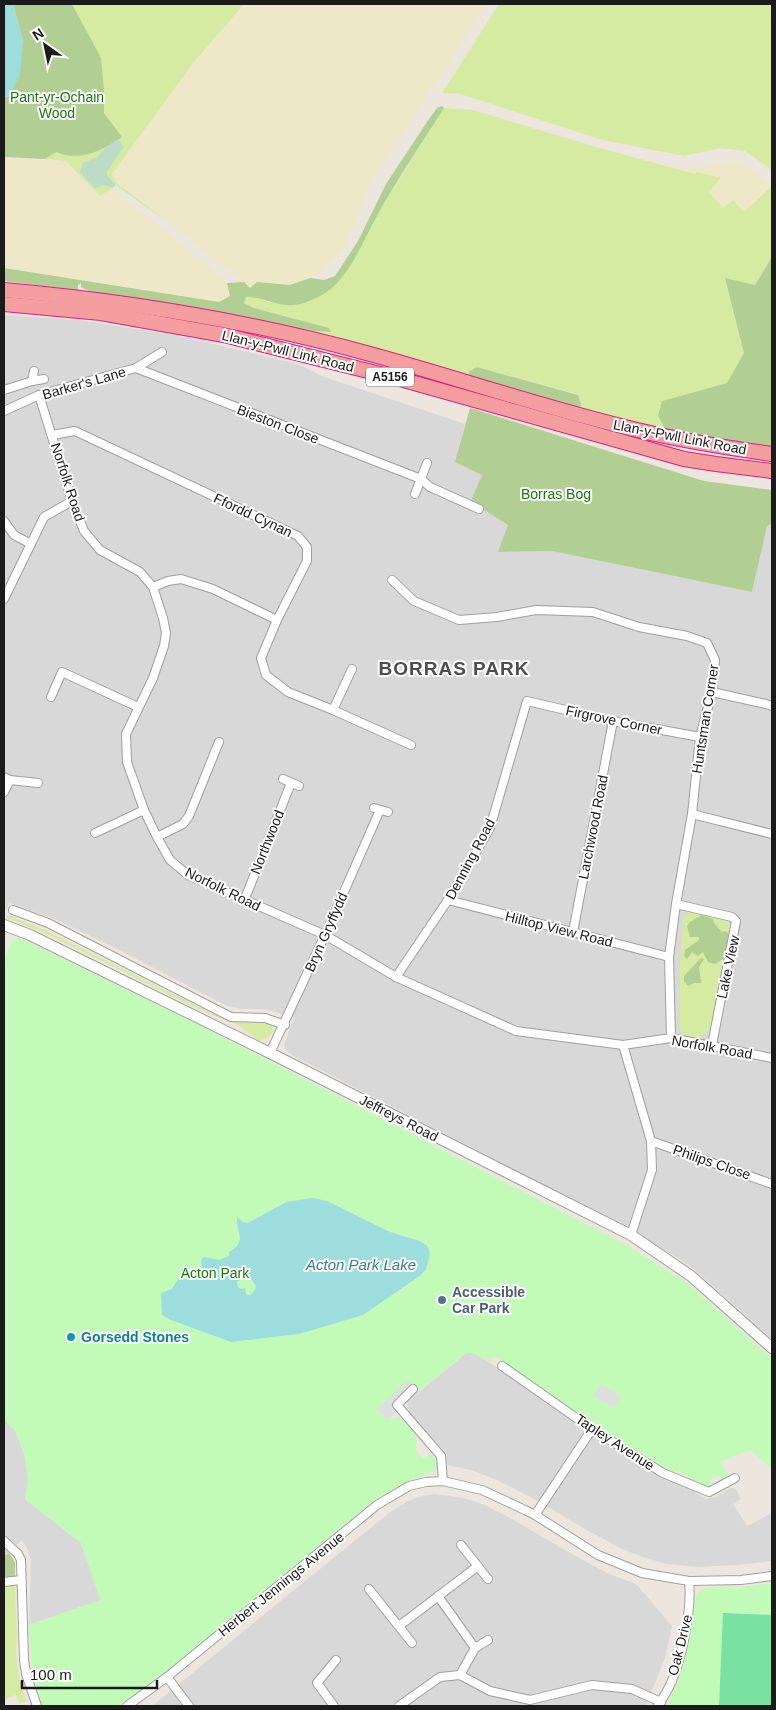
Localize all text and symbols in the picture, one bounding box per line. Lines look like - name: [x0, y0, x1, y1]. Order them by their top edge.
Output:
- north arrow: [20, 20, 70, 70]
- text: N: [29, 25, 47, 44]
- park label: Pant-yr-Ochain Wood: [10, 89, 104, 121]
- street label: Llan-y-Pwll Link Road: [220, 327, 356, 375]
- street label: Barker's Lane: [40, 363, 128, 403]
- road number: A5156: [366, 368, 414, 387]
- street label: Bieston Close: [235, 401, 321, 447]
- street label: Llan-y-Pwll Link Road: [612, 416, 748, 458]
- street label: Norfolk Road: [48, 441, 88, 523]
- park label: Borras Bog: [521, 486, 591, 502]
- street label: Ffordd Cynan: [211, 490, 295, 540]
- district label: BORRAS PARK: [378, 658, 530, 679]
- street label: Huntsman Corner: [688, 663, 722, 775]
- street label: Firgrove Corner: [564, 702, 664, 738]
- street label: Larchwood Road: [575, 774, 611, 880]
- street label: Northwood: [247, 808, 287, 876]
- street label: Denning Road: [442, 816, 498, 902]
- street label: Norfolk Road: [183, 864, 263, 914]
- street label: Bryn Gryffydd: [301, 890, 351, 974]
- street label: Hilltop View Road: [504, 908, 614, 950]
- street label: Lake View: [713, 933, 743, 1000]
- street label: Norfolk Road: [670, 1032, 754, 1062]
- street label: Jeffreys Road: [357, 1091, 441, 1145]
- street label: Philips Close: [671, 1141, 753, 1183]
- water label: Acton Park Lake: [305, 1256, 416, 1273]
- park label: Acton Park: [181, 1265, 250, 1281]
- place label: Accessible Car Park: [452, 1284, 525, 1316]
- marker: Accessible Car Park: [436, 1294, 448, 1306]
- place label: Gorsedd Stones: [81, 1329, 189, 1345]
- marker: Gorsedd Stones: [65, 1331, 77, 1343]
- street label: Tapley Avenue: [573, 1411, 658, 1474]
- street label: Herbert Jennings Avenue: [215, 1528, 347, 1640]
- street label: Oak Drive: [665, 1613, 695, 1677]
- scale bar: [22, 1658, 158, 1690]
- text: 100 m: [30, 1666, 72, 1683]

